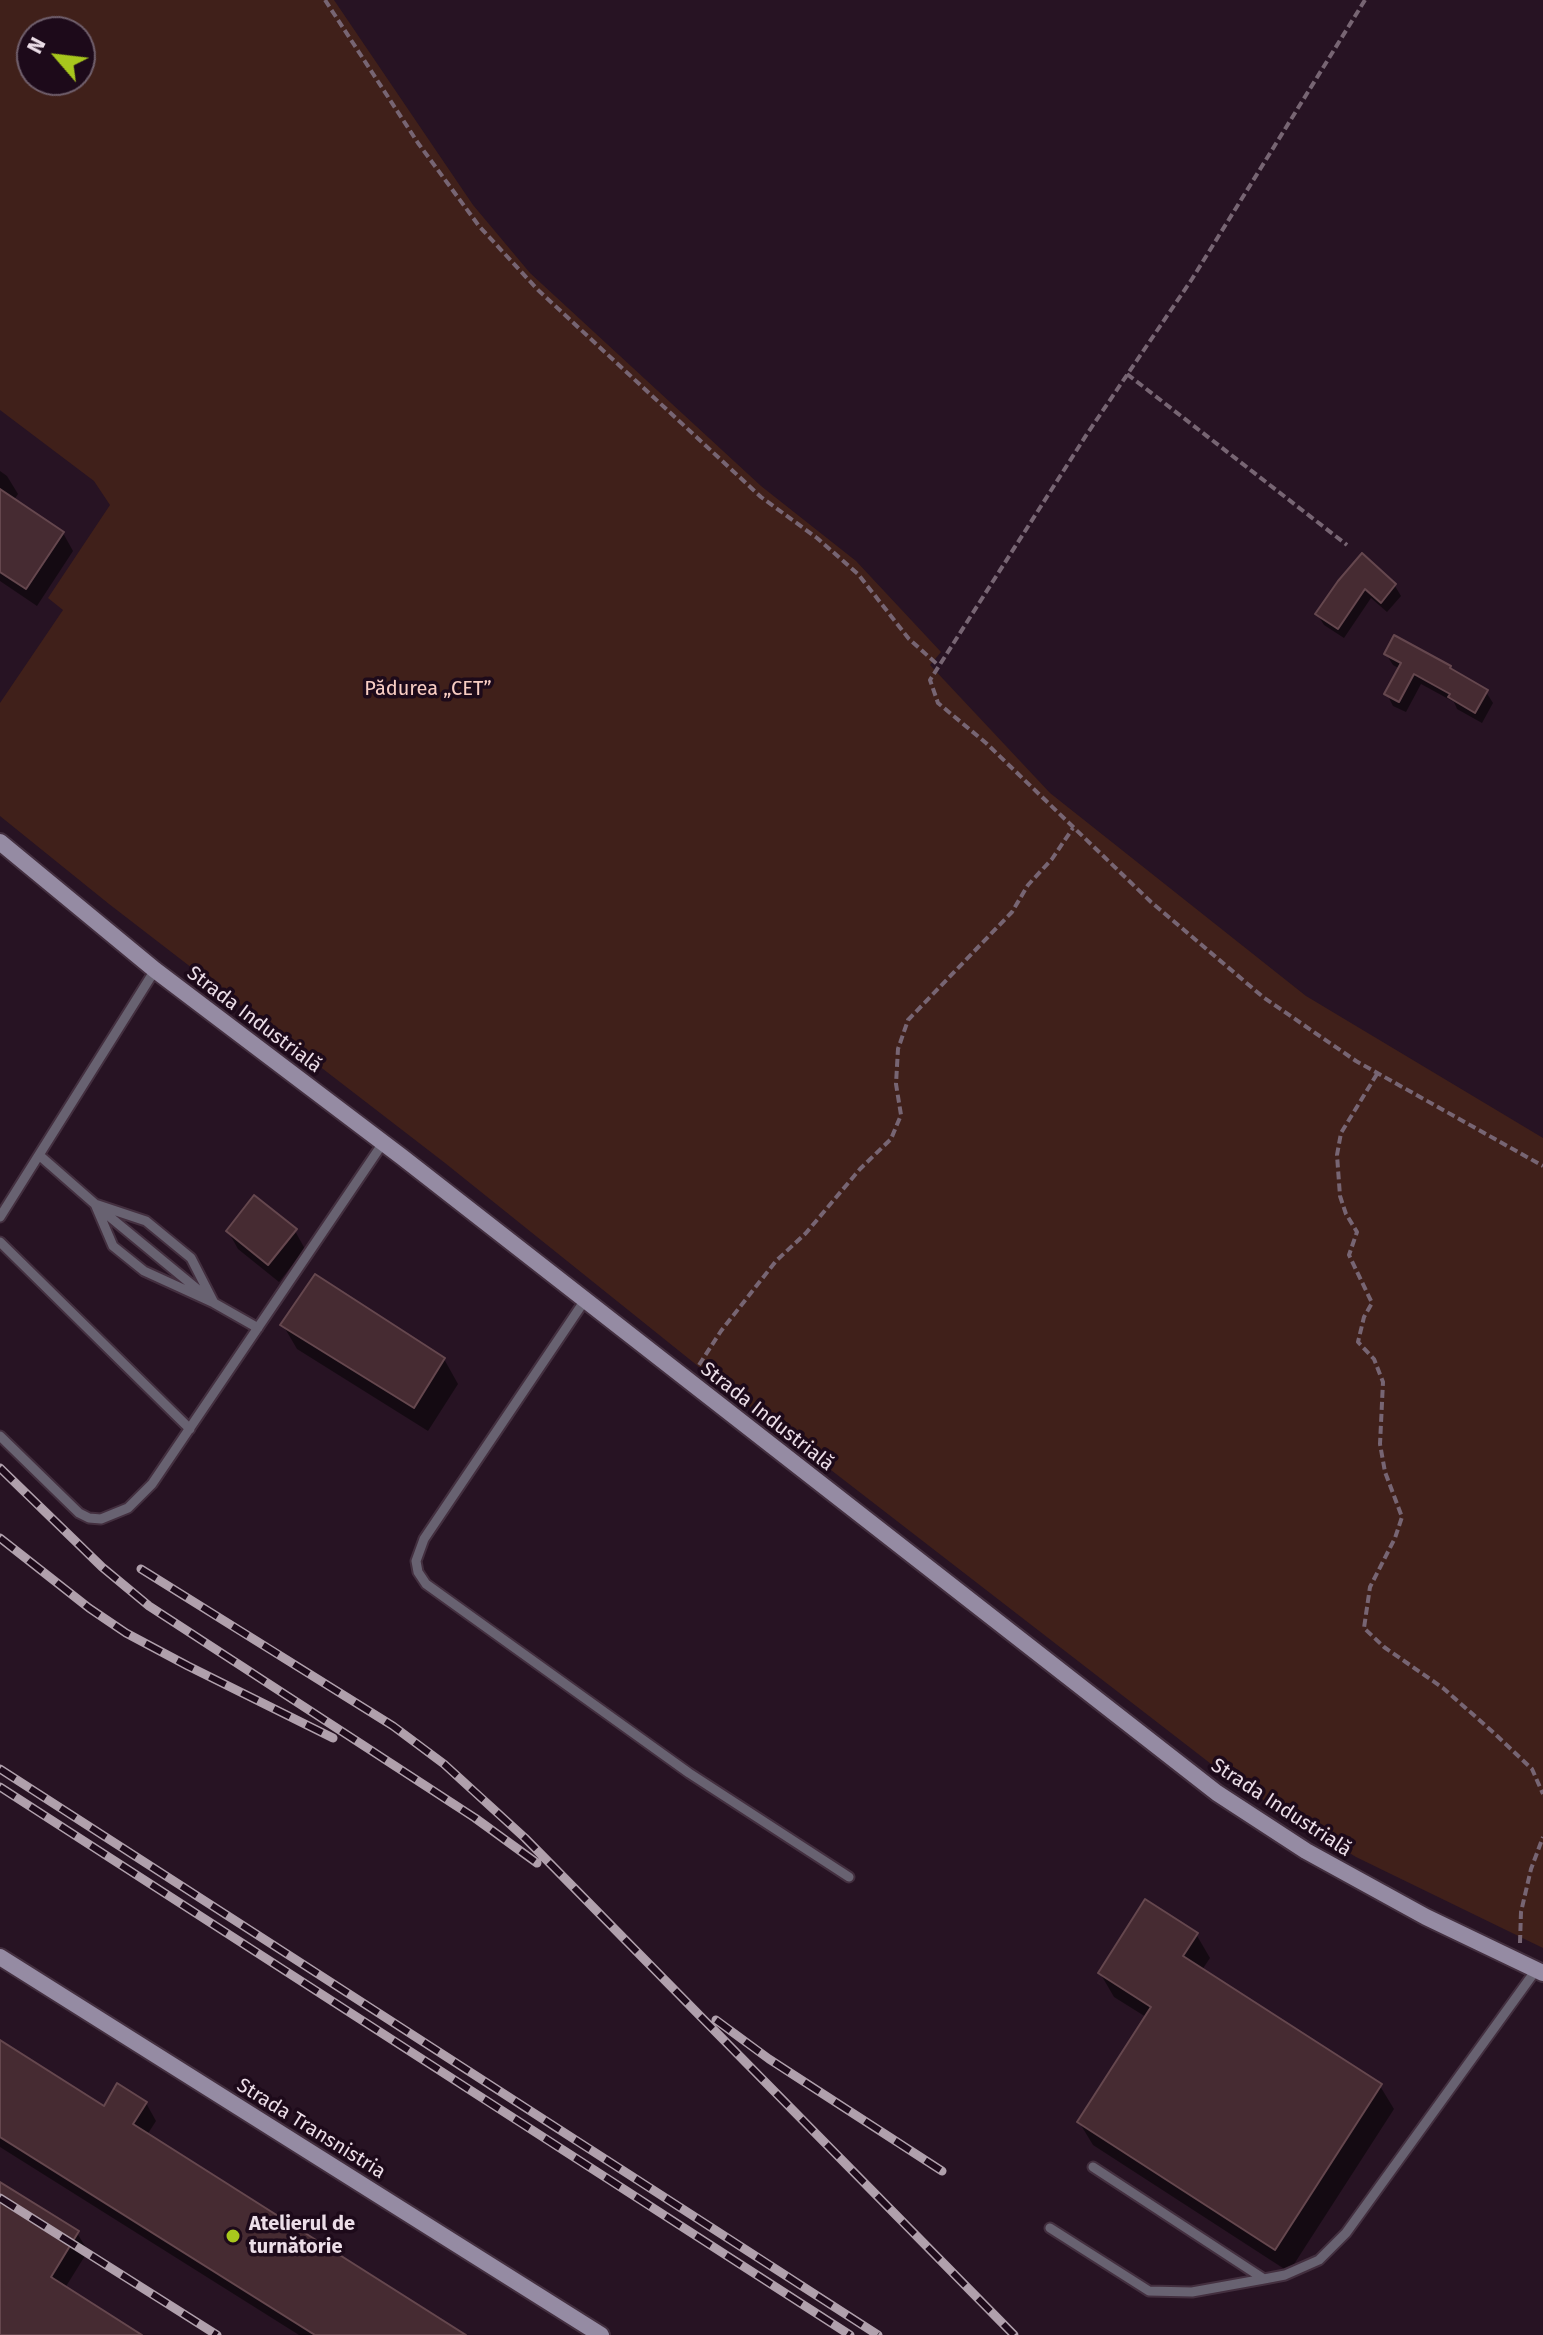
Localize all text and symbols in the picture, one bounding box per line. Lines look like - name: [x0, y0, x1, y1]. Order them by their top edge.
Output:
- north arrow: [16, 16, 96, 96]
- text: N: [21, 33, 51, 58]
- park label: Pădurea „CET”: [364, 677, 492, 701]
- street label: Strada Industrială: [182, 961, 326, 1079]
- street label: Strada Industrială: [696, 1357, 838, 1477]
- street label: Strada Industrială: [1206, 1754, 1356, 1862]
- street label: Strada Transnistria: [232, 2074, 390, 2184]
- place label: Atelierul de turnătorie: [249, 2212, 355, 2259]
- marker: Atelierul de turnătorie: [224, 2227, 242, 2245]

